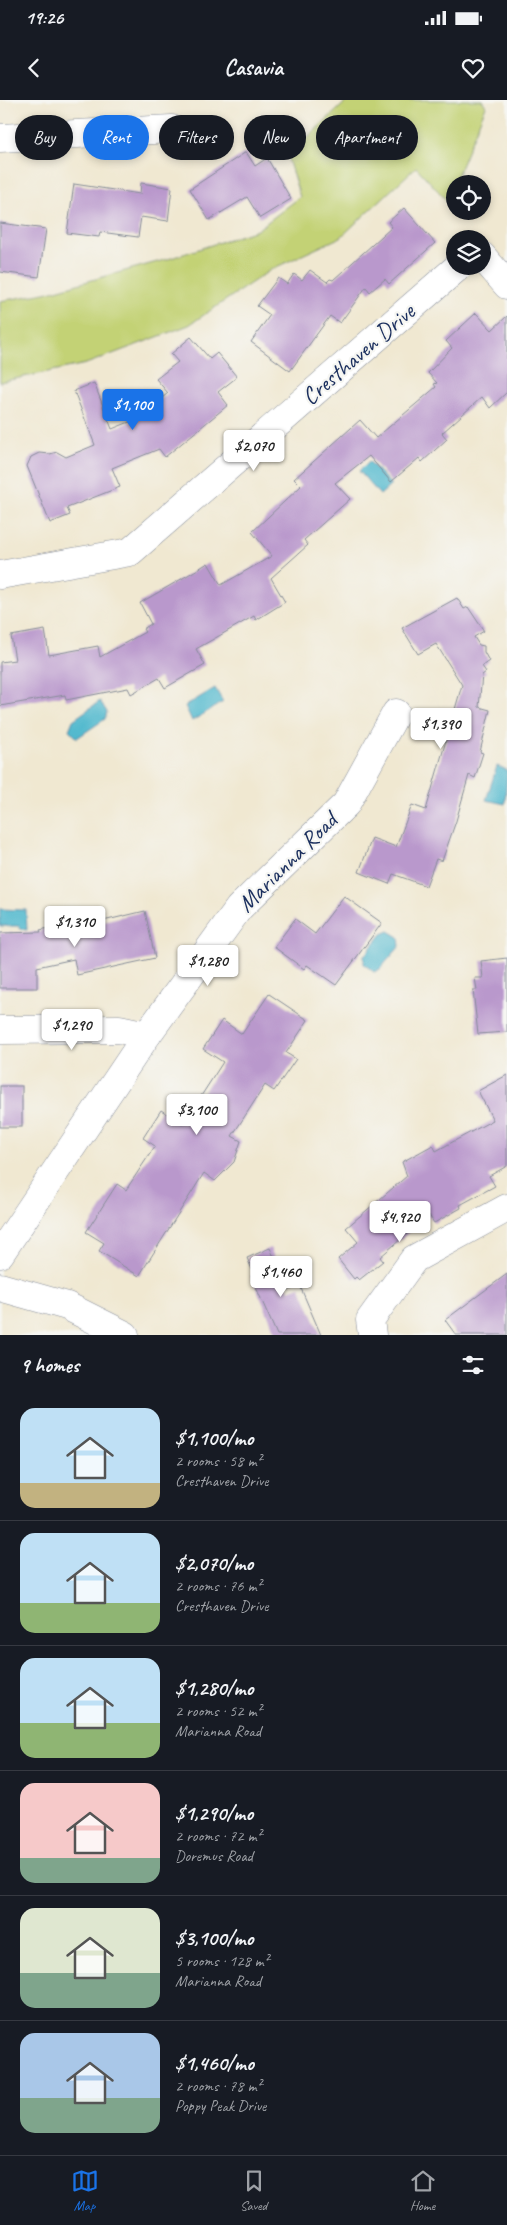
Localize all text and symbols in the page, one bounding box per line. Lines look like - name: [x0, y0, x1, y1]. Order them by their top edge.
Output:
- text: 19:26: [25, 6, 63, 30]
- icon: back: [20, 54, 48, 82]
- text: Casavia: [224, 54, 283, 82]
- icon: heart: [459, 54, 487, 82]
- chip: Buy: [15, 115, 73, 160]
- chip: Rent: [83, 115, 149, 160]
- chip: Filters: [159, 115, 234, 160]
- chip: New: [244, 115, 306, 160]
- chip: Apartment: [316, 115, 418, 160]
- map controls: [446, 175, 491, 275]
- button: locate: [446, 175, 491, 220]
- button: layers: [446, 230, 491, 275]
- street label: Cresthaven Drive: [295, 295, 422, 411]
- pin: $1,100: [92, 388, 174, 431]
- text: $1,100: [113, 395, 153, 415]
- pin: $2,070: [213, 430, 295, 472]
- text: $2,070: [234, 436, 274, 456]
- pin: $1,390: [400, 708, 482, 750]
- text: $1,390: [422, 714, 460, 734]
- street label: Marianna Road: [231, 803, 346, 918]
- pin: $1,310: [34, 906, 116, 948]
- text: $1,310: [55, 912, 95, 932]
- pin: $1,280: [167, 944, 249, 987]
- text: $1,280: [188, 951, 228, 971]
- pin: $1,290: [31, 1008, 113, 1051]
- text: $1,290: [53, 1015, 91, 1035]
- pin: $3,100: [156, 1094, 238, 1136]
- text: $3,100: [177, 1100, 217, 1120]
- pin: $4,920: [359, 1200, 441, 1243]
- text: $4,920: [381, 1207, 419, 1227]
- pin: $1,460: [240, 1256, 322, 1298]
- text: $1,460: [261, 1262, 301, 1282]
- icon: filters: [459, 1351, 487, 1379]
- text: 9 homes: [20, 1352, 79, 1378]
- text: $1,100/mo: [175, 1425, 253, 1451]
- icon: home: [60, 1428, 120, 1488]
- text: 2 rooms · 58 m²: [175, 1451, 261, 1471]
- text: Cresthaven Drive: [175, 1471, 268, 1491]
- text: $2,070/mo: [175, 1550, 253, 1576]
- icon: home: [60, 1553, 120, 1613]
- text: 2 rooms · 76 m²: [175, 1576, 261, 1596]
- text: Cresthaven Drive: [175, 1596, 268, 1616]
- text: $1,280/mo: [175, 1675, 253, 1701]
- icon: home: [60, 1678, 120, 1738]
- text: 2 rooms · 52 m²: [175, 1701, 261, 1721]
- text: Marianna Road: [175, 1721, 261, 1741]
- text: $1,290/mo: [175, 1800, 253, 1826]
- icon: home: [60, 1803, 120, 1863]
- text: 2 rooms · 72 m²: [175, 1826, 261, 1846]
- text: Doremus Road: [175, 1846, 253, 1866]
- text: $3,100/mo: [175, 1925, 253, 1951]
- icon: home: [60, 1928, 120, 1988]
- text: 5 rooms · 128 m²: [175, 1951, 269, 1971]
- text: Marianna Road: [175, 1971, 261, 1991]
- text: $1,460/mo: [175, 2050, 254, 2076]
- icon: home: [60, 2053, 120, 2113]
- text: 2 rooms · 78 m²: [175, 2076, 261, 2096]
- text: Poppy Peak Drive: [175, 2096, 266, 2116]
- tab: Map: [71, 2167, 99, 2214]
- tab: Saved: [240, 2167, 268, 2214]
- tab: Home: [409, 2167, 437, 2214]

